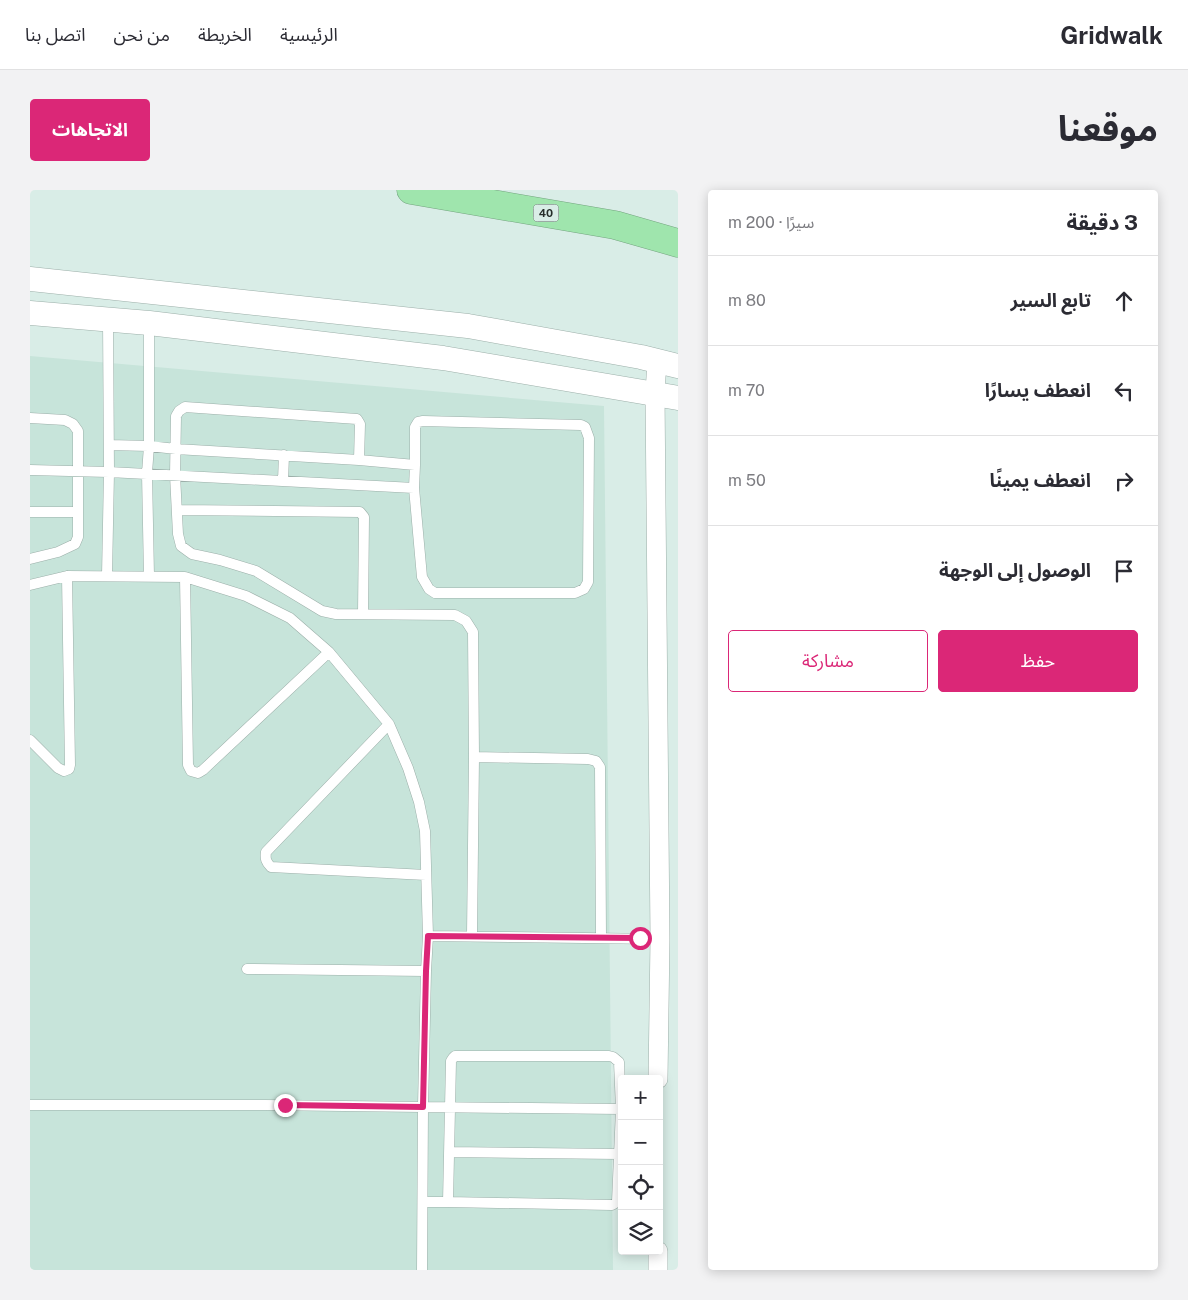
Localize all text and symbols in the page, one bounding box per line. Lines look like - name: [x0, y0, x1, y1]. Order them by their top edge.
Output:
- text: Gridwalk: [1060, 21, 1163, 49]
- text: اتصل بنا: [25, 24, 86, 45]
- text: من نحن: [114, 24, 170, 45]
- text: الخريطة: [198, 24, 252, 45]
- text: الرئيسية: [280, 24, 338, 45]
- button: الاتجاهات: [30, 99, 150, 161]
- text: موقعنا: [1058, 108, 1158, 149]
- road number: 40: [534, 204, 558, 222]
- text: 3 دقيقة: [1066, 210, 1138, 235]
- text: سيرًا · 200 m: [728, 213, 814, 232]
- icon: ahead: [1110, 287, 1138, 315]
- text: تابع السير: [1010, 289, 1091, 311]
- text: 80 m: [728, 291, 766, 310]
- icon: left: [1110, 377, 1138, 405]
- text: انعطف يسارًا: [985, 379, 1091, 401]
- text: 70 m: [728, 381, 765, 400]
- icon: right: [1110, 467, 1138, 495]
- text: انعطف يمينًا: [990, 469, 1091, 491]
- text: 50 m: [728, 471, 766, 490]
- icon: arrive: [1110, 557, 1138, 585]
- text: الوصول إلى الوجهة: [939, 559, 1091, 581]
- button: مشاركة: [728, 630, 928, 692]
- button: حفظ: [938, 630, 1138, 692]
- route start: [629, 927, 652, 950]
- map controls: [618, 1075, 663, 1255]
- button: +: [618, 1075, 663, 1120]
- route end: [274, 1094, 297, 1117]
- button: −: [618, 1120, 663, 1165]
- button: locate: [618, 1165, 663, 1210]
- button: layers: [618, 1210, 663, 1255]

